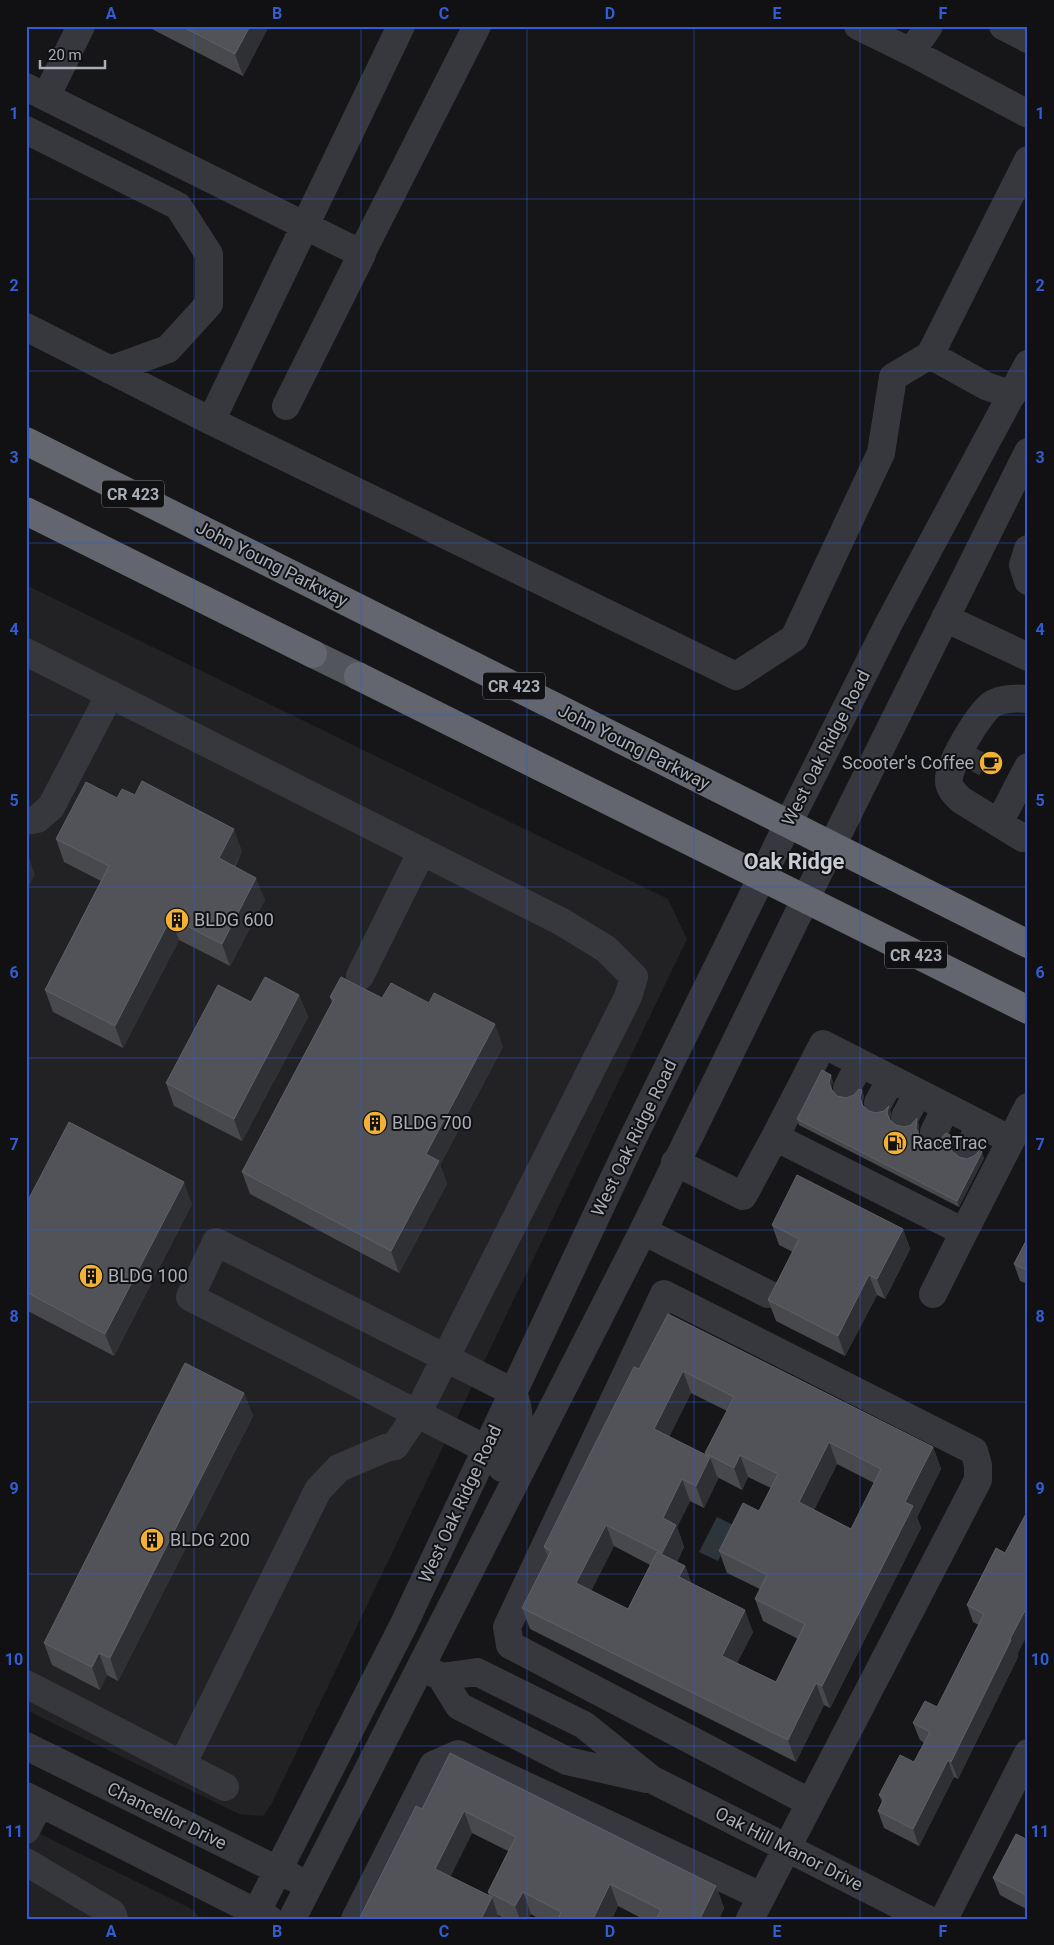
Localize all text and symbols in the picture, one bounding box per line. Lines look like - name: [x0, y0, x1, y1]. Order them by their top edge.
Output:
- text: A: [106, 4, 117, 23]
- text: B: [272, 4, 282, 23]
- text: C: [439, 4, 449, 23]
- text: D: [605, 4, 615, 23]
- text: E: [773, 4, 782, 23]
- text: F: [939, 4, 948, 23]
- scale bar: [40, 38, 105, 70]
- text: 20 m: [48, 46, 82, 64]
- text: 1: [9, 104, 19, 123]
- text: 1: [1035, 104, 1045, 123]
- text: 2: [9, 276, 19, 295]
- text: 2: [1035, 276, 1045, 295]
- text: 3: [9, 448, 19, 467]
- text: 3: [1035, 448, 1045, 467]
- road number: CR 423: [102, 480, 164, 508]
- street label: John Young Parkway: [193, 516, 352, 611]
- text: 4: [9, 620, 19, 639]
- text: 4: [1035, 620, 1045, 639]
- street label: West Oak Ridge Road: [777, 667, 874, 829]
- road number: CR 423: [483, 672, 545, 699]
- street label: John Young Parkway: [555, 699, 714, 794]
- cafe icon: Scooter's Coffee: [978, 750, 1004, 776]
- place label: Scooter's Coffee: [842, 752, 974, 773]
- text: 5: [9, 791, 19, 810]
- text: 5: [1035, 791, 1045, 810]
- district label: Oak Ridge: [744, 849, 845, 874]
- building icon: BLDG 600: [164, 907, 190, 933]
- place label: BLDG 600: [194, 909, 274, 930]
- road number: CR 423: [885, 942, 947, 968]
- text: 6: [9, 963, 19, 982]
- text: 6: [1035, 963, 1045, 982]
- street label: West Oak Ridge Road: [586, 1056, 681, 1220]
- building icon: BLDG 700: [362, 1110, 388, 1136]
- place label: BLDG 700: [392, 1112, 472, 1133]
- fuel station icon: RaceTrac: [882, 1130, 908, 1156]
- place label: RaceTrac: [912, 1132, 987, 1153]
- text: 7: [9, 1135, 19, 1154]
- text: 7: [1035, 1135, 1045, 1154]
- building icon: BLDG 100: [78, 1263, 104, 1289]
- place label: BLDG 100: [108, 1265, 188, 1286]
- text: 8: [9, 1307, 19, 1326]
- text: 8: [1035, 1307, 1045, 1326]
- street label: West Oak Ridge Road: [414, 1422, 505, 1586]
- text: 9: [9, 1479, 19, 1498]
- text: 9: [1035, 1479, 1045, 1498]
- building icon: BLDG 200: [139, 1527, 165, 1553]
- place label: BLDG 200: [170, 1529, 250, 1550]
- text: 10: [5, 1650, 23, 1669]
- text: 10: [1031, 1650, 1049, 1669]
- street label: Chancellor Drive: [104, 1778, 230, 1854]
- street label: Oak Hill Manor Drive: [712, 1802, 867, 1895]
- text: 11: [5, 1822, 23, 1841]
- text: 11: [1031, 1822, 1049, 1841]
- text: A: [106, 1922, 117, 1941]
- text: B: [272, 1922, 282, 1941]
- text: C: [439, 1922, 449, 1941]
- text: D: [605, 1922, 615, 1941]
- text: E: [773, 1922, 782, 1941]
- text: F: [939, 1922, 948, 1941]

